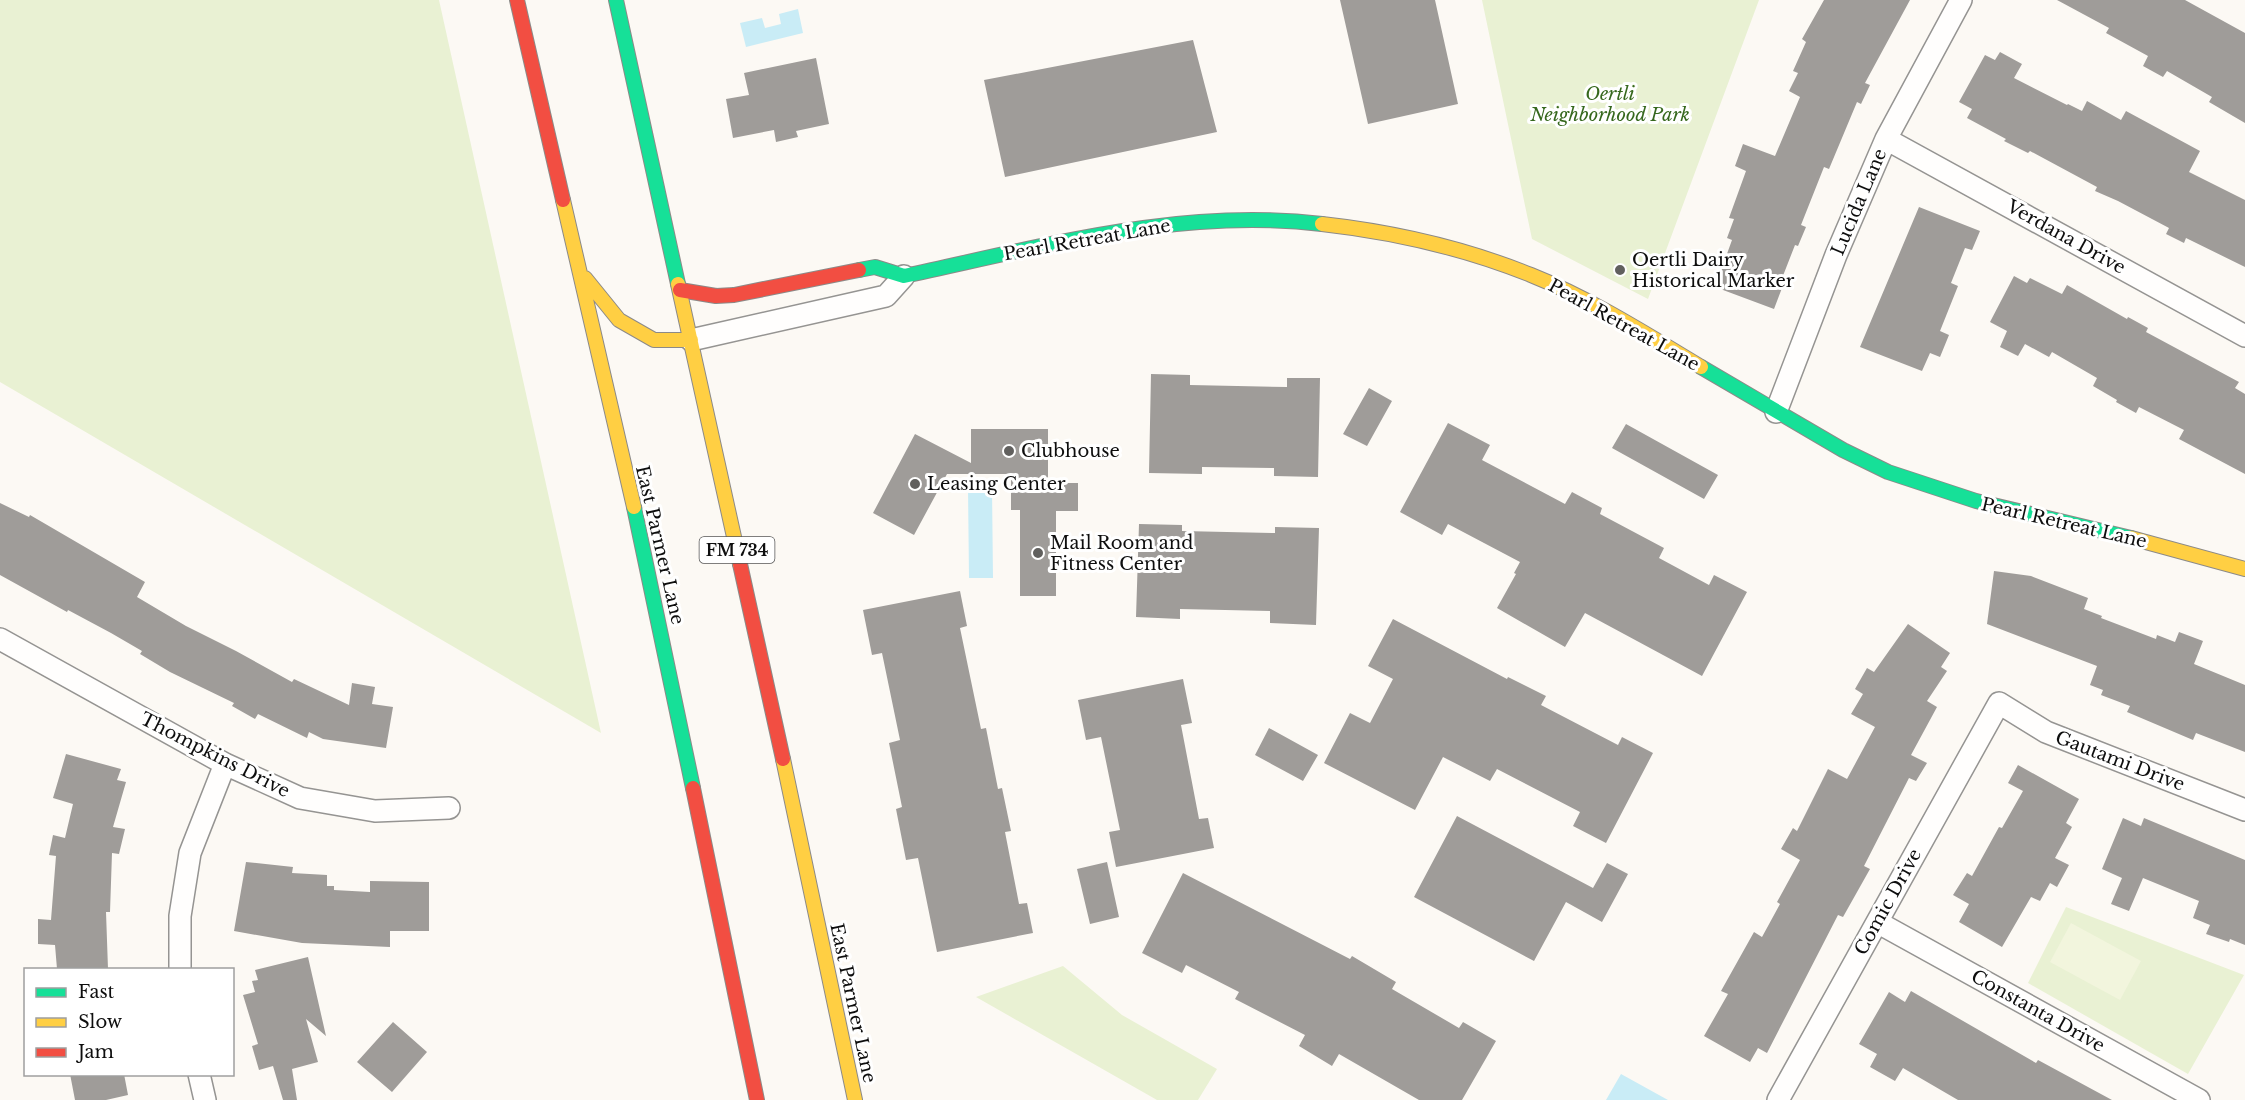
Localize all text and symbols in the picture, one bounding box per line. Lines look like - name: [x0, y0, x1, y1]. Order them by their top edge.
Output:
- park label: Oertli Neighborhood Park: [1529, 83, 1690, 126]
- street label: Lucida Lane: [1827, 145, 1891, 259]
- street label: Verdana Drive: [2002, 195, 2129, 279]
- street label: Pearl Retreat Lane: [1002, 214, 1172, 266]
- place label: Oertli Dairy Historical Marker: [1632, 249, 1795, 292]
- marker: Oertli Dairy Historical Marker: [1613, 263, 1627, 277]
- street label: Pearl Retreat Lane: [1545, 274, 1703, 376]
- place label: Clubhouse: [1021, 440, 1120, 462]
- marker: Clubhouse: [1002, 444, 1016, 458]
- street label: East Parmer Lane: [631, 463, 689, 627]
- place label: Leasing Center: [927, 473, 1066, 495]
- marker: Leasing Center: [908, 477, 922, 491]
- street label: Pearl Retreat Lane: [1979, 493, 2149, 553]
- place label: Mail Room and Fitness Center: [1050, 532, 1193, 575]
- road number: FM 734: [700, 537, 774, 563]
- marker: Mail Room and Fitness Center: [1031, 546, 1045, 560]
- street label: Thompkins Drive: [137, 708, 293, 802]
- street label: Gautami Drive: [2052, 726, 2188, 796]
- street label: Comic Drive: [1850, 845, 1926, 959]
- street label: East Parmer Lane: [825, 921, 881, 1085]
- street label: Constanta Drive: [1967, 965, 2109, 1057]
- legend: [24, 968, 234, 1076]
- text: Fast: [78, 981, 115, 1003]
- text: Slow: [78, 1011, 123, 1033]
- text: Jam: [76, 1041, 114, 1063]

